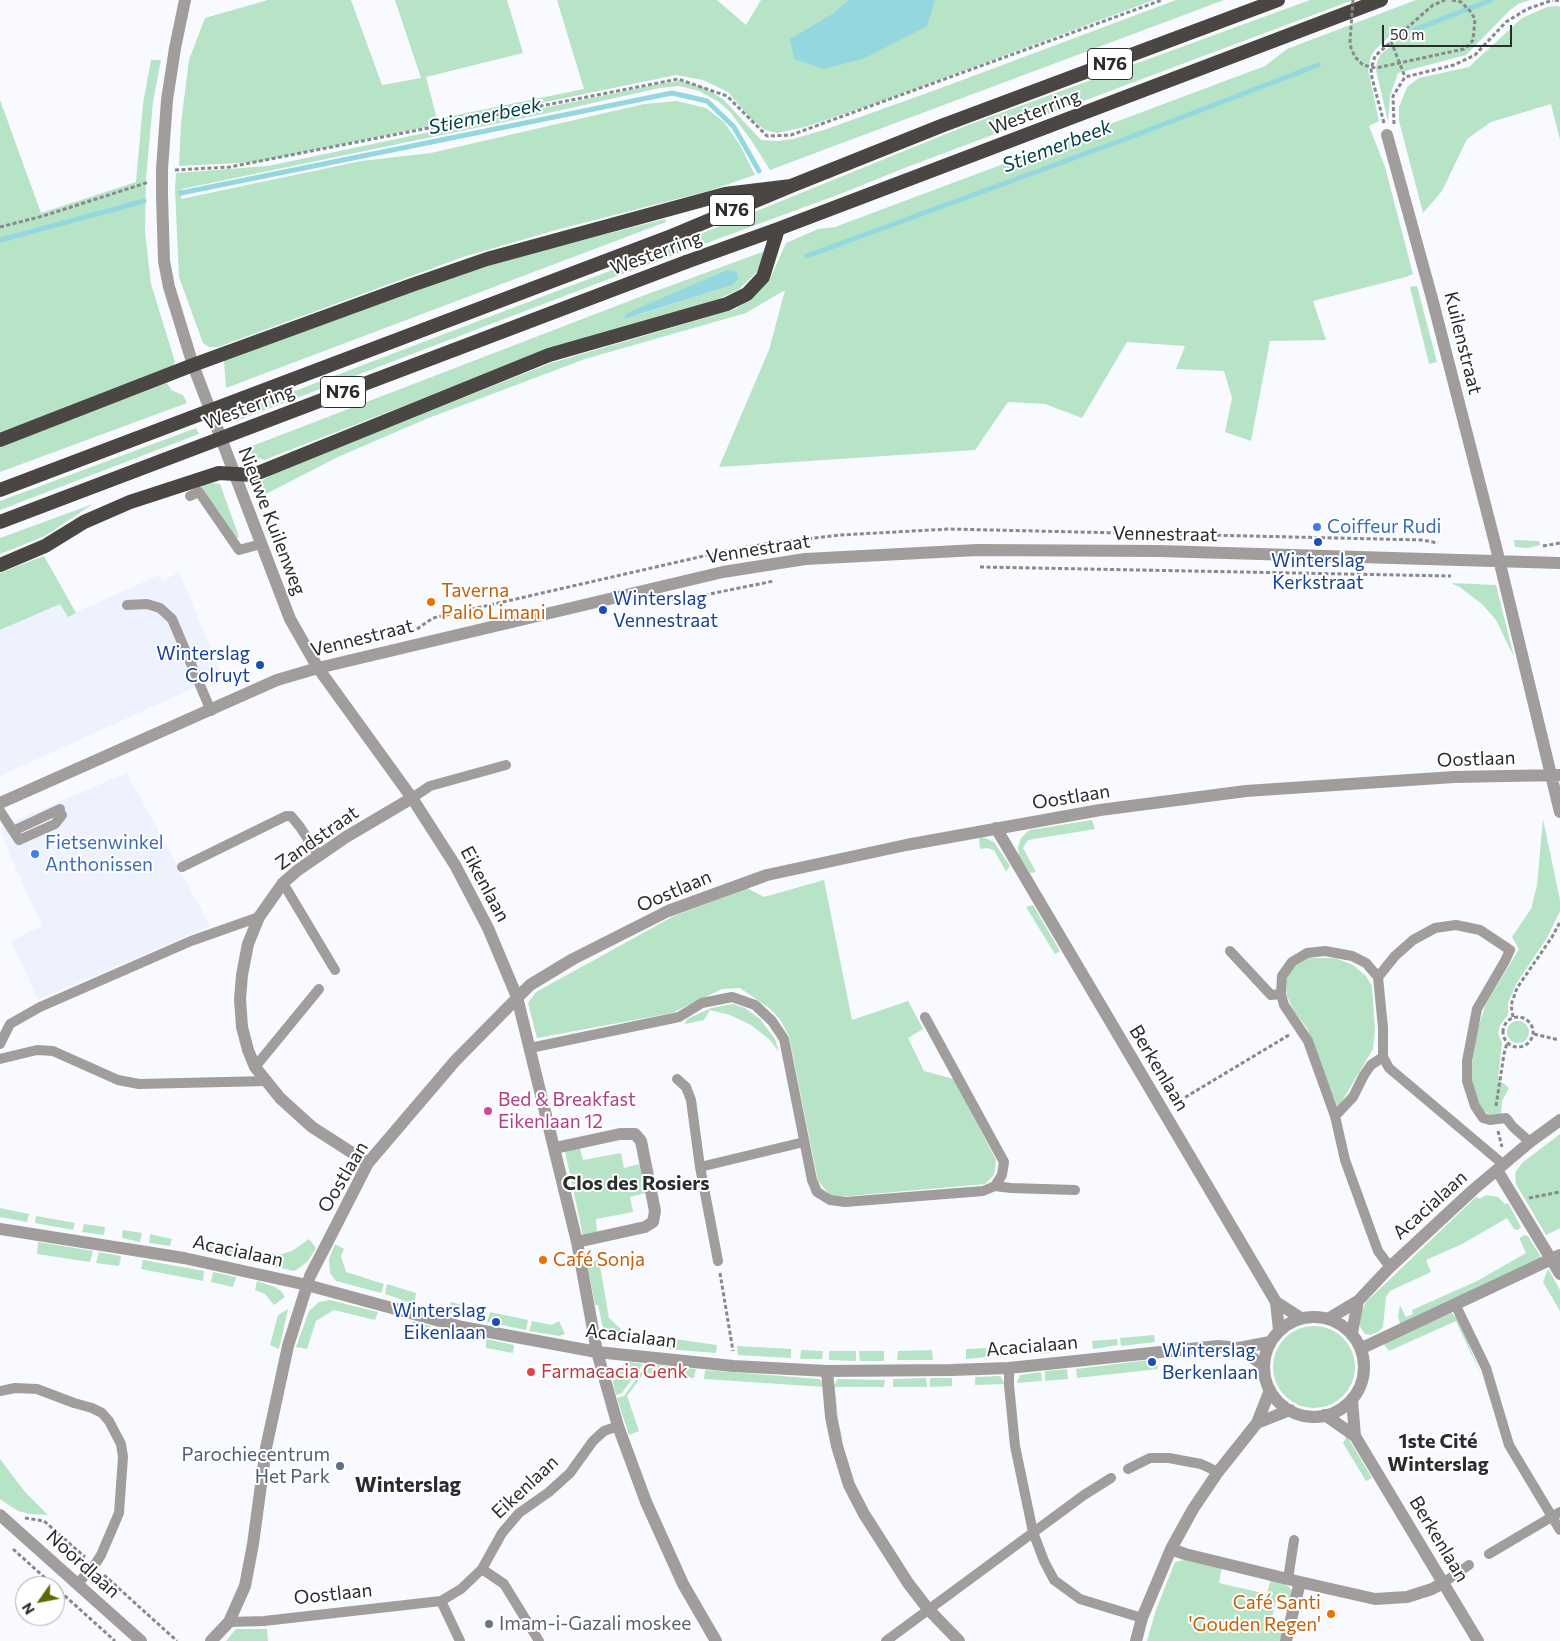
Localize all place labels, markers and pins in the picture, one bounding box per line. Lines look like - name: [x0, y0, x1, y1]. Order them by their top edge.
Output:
- place label: Coiffeur Rudi: [1327, 516, 1441, 538]
- marker: Coiffeur Rudi: [1311, 521, 1323, 533]
- marker: Winterslag Kerkstraat: [1312, 536, 1324, 548]
- place label: Winterslag Kerkstraat: [1271, 550, 1365, 594]
- place label: Taverna Palio Limani: [441, 580, 546, 624]
- place label: Winterslag Vennestraat: [613, 588, 718, 632]
- marker: Taverna Palio Limani: [425, 596, 437, 608]
- marker: Winterslag Vennestraat: [597, 604, 609, 616]
- place label: Winterslag Colruyt: [156, 643, 250, 687]
- marker: Winterslag Colruyt: [254, 659, 266, 671]
- place label: Fietsenwinkel Anthonissen: [45, 832, 163, 876]
- marker: Fietsenwinkel Anthonissen: [29, 848, 41, 860]
- place label: Bed & Breakfast Eikenlaan 12: [498, 1089, 636, 1133]
- marker: Bed & Breakfast Eikenlaan 12: [482, 1105, 494, 1117]
- place label: Café Sonja: [553, 1249, 645, 1271]
- marker: Café Sonja: [537, 1254, 549, 1266]
- place label: Winterslag Eikenlaan: [392, 1300, 486, 1344]
- marker: Winterslag Eikenlaan: [490, 1316, 502, 1328]
- place label: Winterslag Berkenlaan: [1162, 1340, 1258, 1384]
- marker: Winterslag Berkenlaan: [1146, 1356, 1158, 1368]
- place label: Farmacacia Genk: [541, 1361, 688, 1383]
- marker: Farmacacia Genk: [525, 1366, 537, 1378]
- place label: Parochiecentrum Het Park: [181, 1444, 330, 1488]
- marker: Parochiecentrum Het Park: [334, 1460, 346, 1472]
- place label: Café Santi 'Gouden Regen': [1189, 1592, 1321, 1636]
- marker: Café Santi 'Gouden Regen': [1325, 1608, 1337, 1620]
- place label: Imam-i-Gazali moskee: [499, 1613, 691, 1635]
- marker: Imam-i-Gazali moskee: [483, 1618, 495, 1630]

